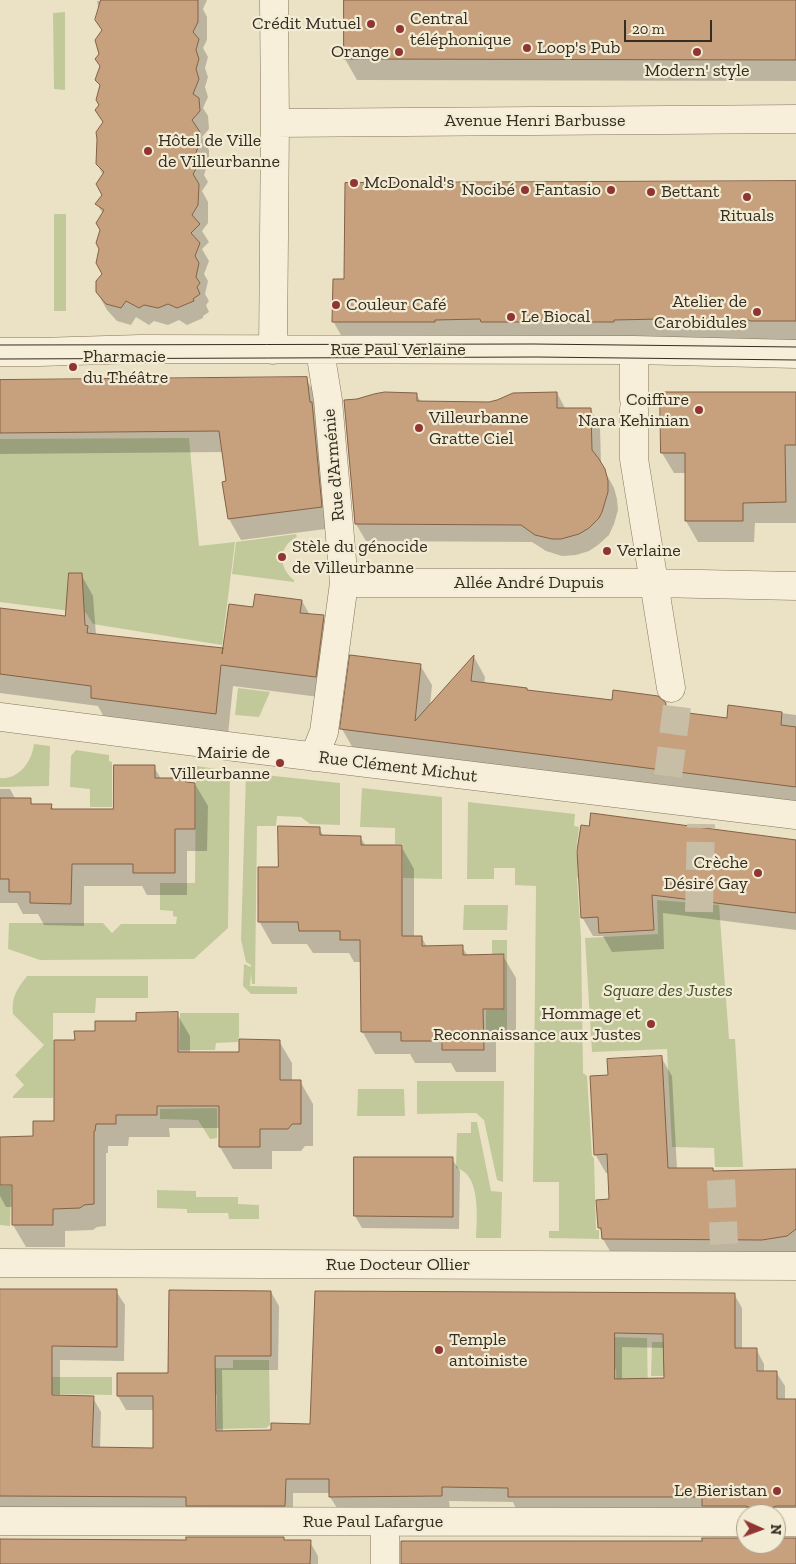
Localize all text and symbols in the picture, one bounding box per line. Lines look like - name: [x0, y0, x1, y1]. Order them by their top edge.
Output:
- place label: Central téléphonique: [410, 8, 511, 50]
- scale bar: [626, 10, 714, 42]
- place label: Crédit Mutuel: [252, 13, 361, 35]
- marker: Crédit Mutuel: [365, 18, 377, 30]
- text: 20 m: [632, 20, 665, 38]
- marker: Central téléphonique: [394, 23, 406, 35]
- place label: Loop's Pub: [537, 37, 620, 59]
- place label: Orange: [331, 41, 389, 63]
- marker: Loop's Pub: [521, 42, 533, 54]
- marker: Orange: [393, 46, 405, 58]
- marker: Modern' style: [691, 46, 703, 58]
- place label: Modern' style: [645, 60, 749, 82]
- street label: Avenue Henri Barbusse: [445, 110, 625, 132]
- place label: Hôtel de Ville de Villeurbanne: [158, 130, 280, 172]
- marker: Hôtel de Ville de Villeurbanne: [142, 145, 154, 157]
- place label: McDonald's: [364, 172, 454, 194]
- marker: McDonald's: [348, 177, 360, 189]
- place label: Nocibé: [461, 179, 515, 201]
- place label: Fantasio: [535, 179, 601, 201]
- place label: Bettant: [661, 181, 719, 203]
- marker: Nocibé: [519, 184, 531, 196]
- marker: Fantasio: [605, 184, 617, 196]
- marker: Bettant: [645, 186, 657, 198]
- marker: Rituals: [741, 191, 753, 203]
- place label: Rituals: [720, 205, 774, 227]
- place label: Atelier de Carobidules: [654, 291, 747, 334]
- place label: Couleur Café: [346, 294, 446, 316]
- marker: Couleur Café: [330, 299, 342, 311]
- place label: Le Biocal: [521, 306, 590, 328]
- marker: Atelier de Carobidules: [751, 306, 763, 318]
- marker: Le Biocal: [505, 311, 517, 323]
- street label: Rue Paul Verlaine: [330, 339, 466, 361]
- place label: Pharmacie du Théâtre: [83, 346, 168, 388]
- marker: Pharmacie du Théâtre: [67, 361, 79, 373]
- place label: Coiffure Nara Kehinian: [578, 389, 689, 432]
- marker: Coiffure Nara Kehinian: [693, 404, 705, 416]
- place label: Villeurbanne Gratte Ciel: [429, 407, 528, 449]
- street label: Rue d'Arménie: [318, 408, 350, 522]
- marker: Villeurbanne Gratte Ciel: [413, 422, 425, 434]
- place label: Stèle du génocide de Villeurbanne: [292, 536, 428, 578]
- place label: Verlaine: [617, 540, 681, 562]
- marker: Verlaine: [601, 545, 613, 557]
- marker: Stèle du génocide de Villeurbanne: [276, 551, 288, 563]
- street label: Allée André Dupuis: [454, 572, 604, 594]
- place label: Mairie de Villeurbanne: [171, 742, 270, 784]
- street label: Rue Clément Michut: [317, 747, 479, 787]
- marker: Mairie de Villeurbanne: [274, 757, 286, 769]
- place label: Crèche Désiré Gay: [664, 852, 748, 894]
- marker: Crèche Désiré Gay: [752, 867, 764, 879]
- park label: Square des Justes: [603, 980, 733, 1002]
- place label: Hommage et Reconnaissance aux Justes: [433, 1003, 641, 1046]
- marker: Hommage et Reconnaissance aux Justes: [645, 1018, 657, 1030]
- street label: Rue Docteur Ollier: [326, 1254, 470, 1276]
- place label: Temple antoiniste: [449, 1329, 527, 1372]
- marker: Temple antoiniste: [433, 1344, 445, 1356]
- place label: Le Bieristan: [674, 1480, 767, 1502]
- marker: Le Bieristan: [771, 1485, 783, 1497]
- north arrow: [736, 1504, 786, 1554]
- street label: Rue Paul Lafargue: [303, 1511, 443, 1533]
- text: N: [767, 1524, 784, 1535]

